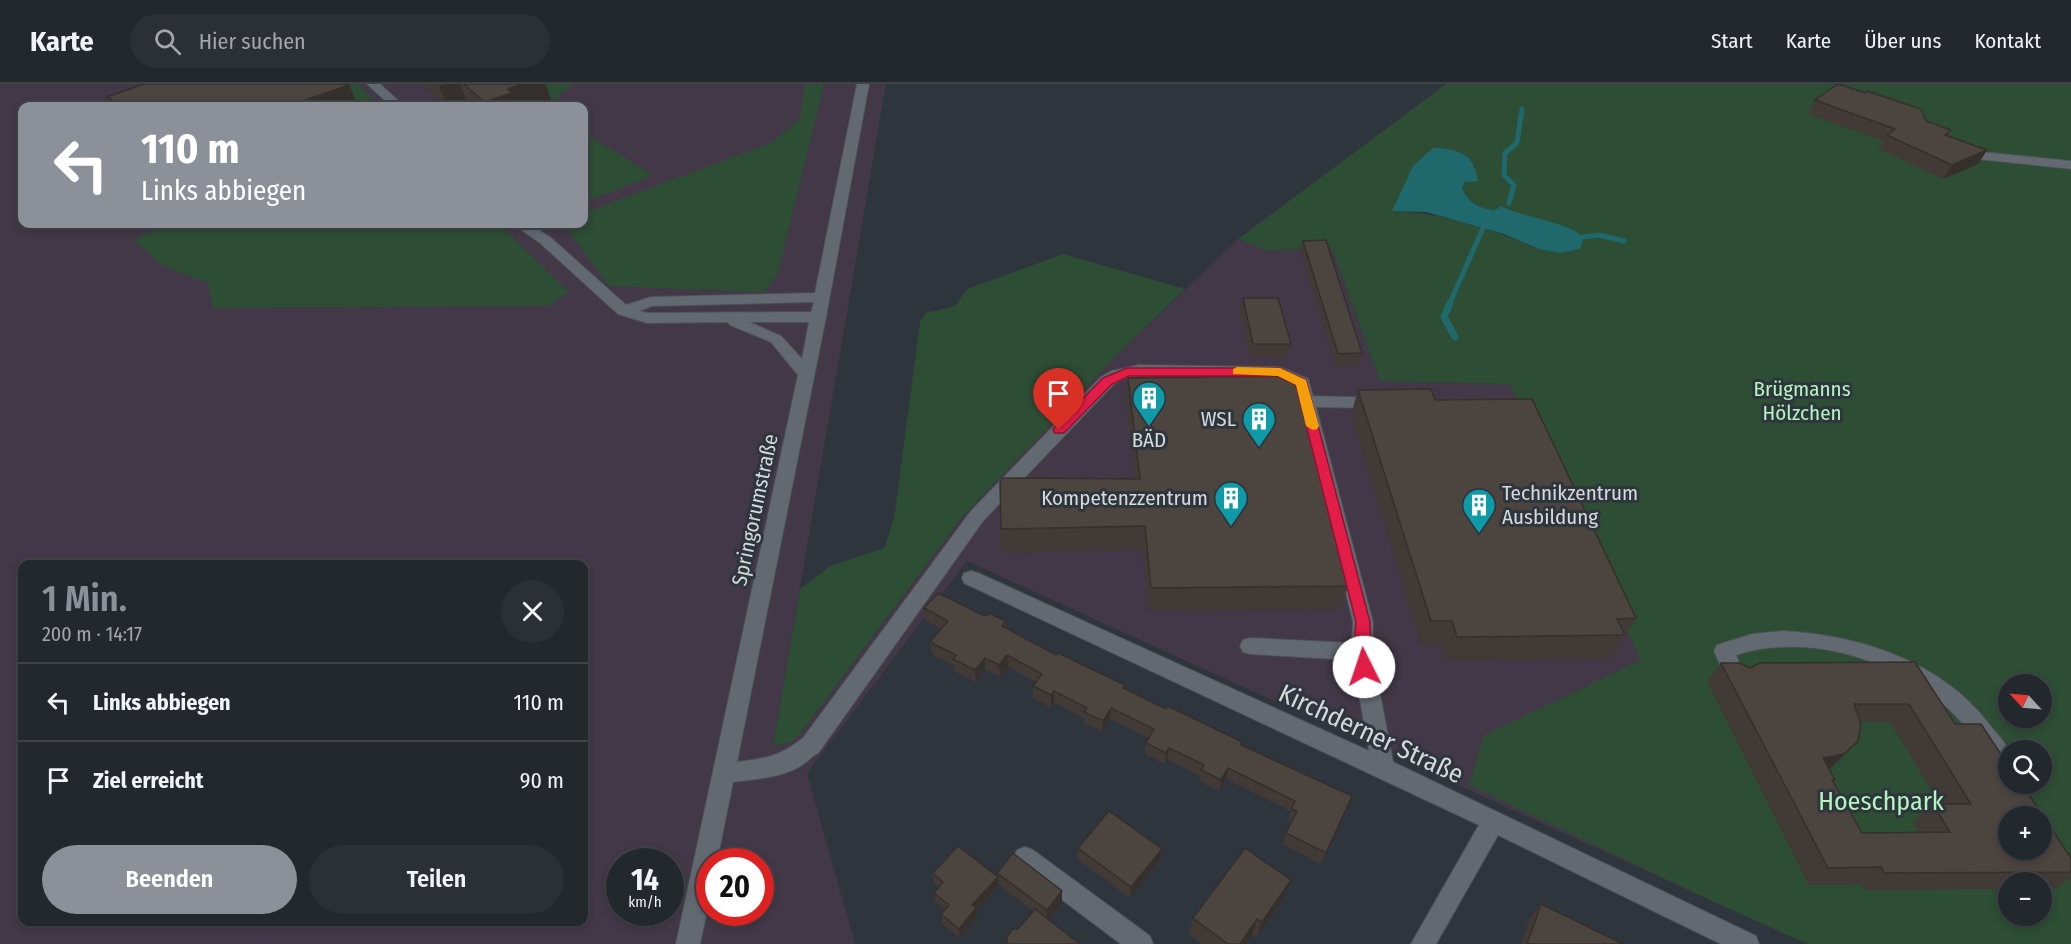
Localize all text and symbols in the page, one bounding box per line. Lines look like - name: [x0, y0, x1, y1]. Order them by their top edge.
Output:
- search box: [130, 14, 550, 68]
- text: Karte: [30, 25, 94, 58]
- icon: search: [151, 25, 184, 58]
- text: Hier suchen: [199, 28, 306, 55]
- text: Start: [1711, 28, 1753, 54]
- text: Karte: [1786, 28, 1831, 54]
- text: Über uns: [1864, 28, 1941, 54]
- text: Kontakt: [1974, 28, 2041, 54]
- text: 110 m: [141, 124, 240, 174]
- icon: left: [42, 126, 120, 204]
- text: Links abbiegen: [141, 175, 306, 207]
- pin: [1033, 368, 1084, 430]
- park label: Brügmanns Hölzchen: [1753, 376, 1851, 426]
- icon: arrive: [1042, 377, 1075, 410]
- building icon: BÄD: [1131, 380, 1167, 427]
- building icon: WSL: [1241, 401, 1277, 448]
- place label: WSL: [1201, 406, 1237, 432]
- place label: BÄD: [1132, 427, 1166, 453]
- street label: Springorumstraße: [726, 432, 784, 588]
- building icon: Kompetenzzentrum: [1213, 480, 1249, 527]
- place label: Technikzentrum Ausbildung: [1502, 480, 1638, 530]
- place label: Kompetenzzentrum: [1041, 485, 1208, 511]
- building icon: Technikzentrum Ausbildung: [1461, 487, 1497, 534]
- text: 1 Min.: [42, 577, 127, 621]
- button: close: [501, 580, 564, 643]
- text: 200 m · 14:17: [42, 622, 142, 646]
- position arrow: [1332, 635, 1396, 699]
- north arrow: [1998, 674, 2052, 728]
- map controls: [1998, 674, 2052, 926]
- street label: Kirchderner Straße: [1274, 678, 1468, 790]
- icon: left: [42, 686, 75, 719]
- text: Links abbiegen: [93, 689, 231, 716]
- text: 110 m: [514, 689, 564, 716]
- button: search: [1998, 740, 2052, 794]
- icon: arrive: [42, 764, 75, 797]
- text: Ziel erreicht: [93, 767, 204, 794]
- text: 90 m: [520, 767, 564, 794]
- park label: Hoeschpark: [1818, 786, 1945, 817]
- button: +: [1998, 806, 2052, 860]
- button: Beenden: [42, 845, 297, 914]
- button: Teilen: [309, 845, 564, 914]
- speed limit sign: 20: [696, 848, 774, 926]
- text: 14: [631, 862, 659, 898]
- button: −: [1998, 872, 2052, 926]
- text: km/h: [628, 893, 662, 911]

